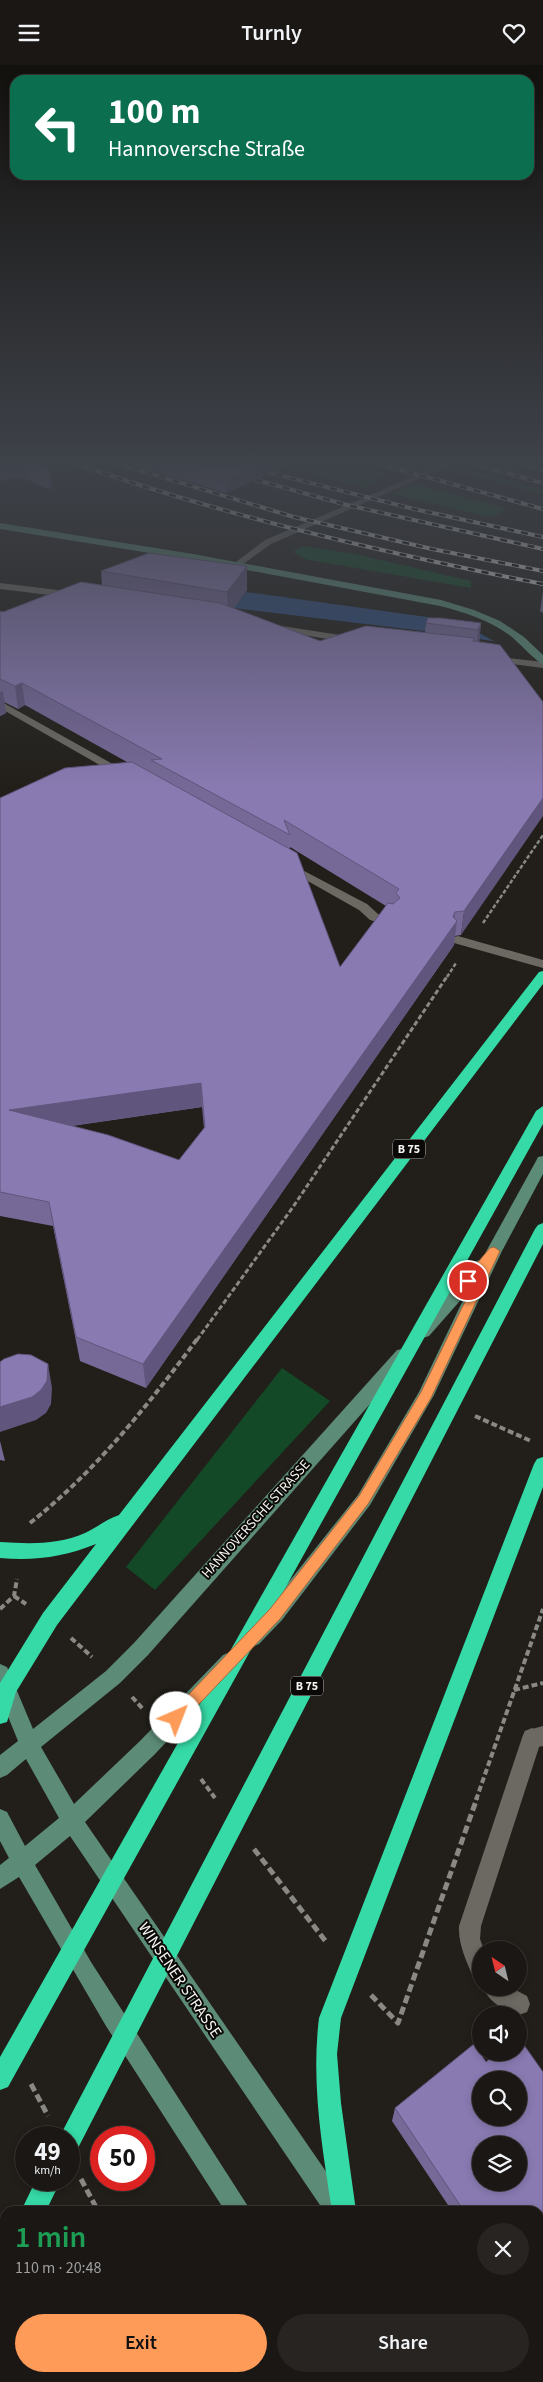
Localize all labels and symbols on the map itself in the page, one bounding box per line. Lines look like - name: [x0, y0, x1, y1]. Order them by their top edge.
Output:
- road number: B 75: [393, 1139, 425, 1159]
- pin: [447, 1260, 489, 1302]
- street label: HANNOVERSCHE STRASSE: [197, 1455, 315, 1583]
- road number: B 75: [291, 1677, 323, 1695]
- position arrow: [149, 1691, 201, 1743]
- street label: WINSENER STRASSE: [133, 1918, 227, 2042]
- north arrow: [472, 1941, 528, 1996]
- speed limit sign: 50: [90, 2126, 155, 2191]

